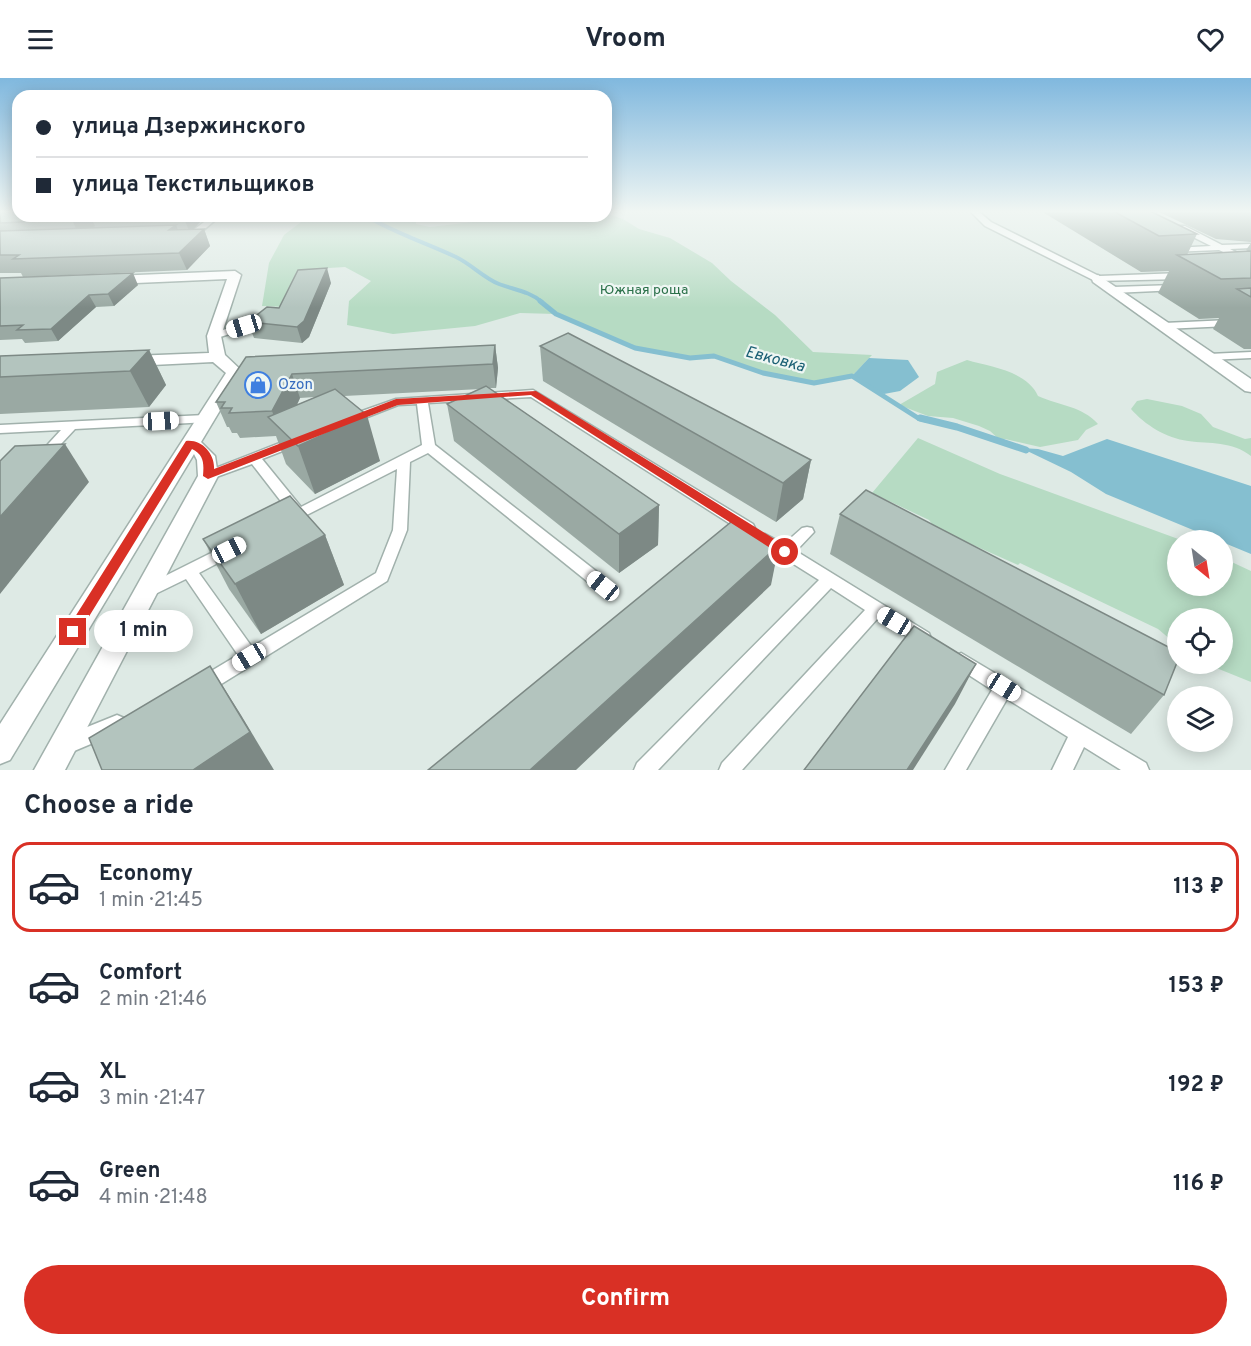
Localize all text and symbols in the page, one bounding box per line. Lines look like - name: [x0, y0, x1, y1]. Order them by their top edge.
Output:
- text: Vroom: [585, 22, 666, 56]
- icon: menu: [24, 23, 57, 56]
- icon: heart: [1194, 23, 1227, 56]
- text: улица Дзержинского: [72, 114, 306, 141]
- text: улица Текстильщиков: [72, 172, 315, 199]
- park label: Южная роща: [600, 282, 688, 299]
- car: [224, 312, 264, 340]
- water label: Евковка: [743, 342, 808, 378]
- shop icon: Ozon: [243, 370, 273, 400]
- place label: Ozon: [278, 376, 313, 395]
- car: [143, 411, 179, 431]
- north arrow: [1167, 530, 1233, 596]
- map controls: [1167, 530, 1233, 752]
- car: [209, 534, 249, 566]
- route start: [771, 538, 798, 565]
- car: [583, 568, 623, 604]
- car: [874, 604, 914, 638]
- button: locate: [1167, 608, 1233, 674]
- callout: 1 min: [94, 611, 193, 653]
- route end: [59, 618, 86, 645]
- text: 1 min: [119, 618, 168, 644]
- car: [229, 640, 269, 674]
- car: [984, 670, 1024, 704]
- button: layers: [1167, 686, 1233, 752]
- text: Choose a ride: [24, 789, 194, 823]
- icon: car: [27, 860, 81, 914]
- text: Economy: [99, 861, 193, 888]
- text: 113 ₽: [1173, 874, 1224, 901]
- text: 1 min · 21:45: [99, 888, 203, 914]
- icon: car: [27, 959, 81, 1013]
- text: Comfort: [99, 960, 182, 987]
- text: 153 ₽: [1169, 973, 1224, 1000]
- text: 2 min · 21:46: [99, 987, 207, 1013]
- icon: car: [27, 1058, 81, 1112]
- text: XL: [99, 1059, 126, 1086]
- text: 192 ₽: [1168, 1072, 1224, 1099]
- text: 3 min · 21:47: [99, 1086, 205, 1112]
- icon: car: [27, 1157, 81, 1211]
- text: Green: [99, 1158, 161, 1185]
- text: 116 ₽: [1173, 1171, 1224, 1198]
- text: 4 min · 21:48: [99, 1185, 208, 1211]
- button: Confirm: [24, 1265, 1227, 1334]

